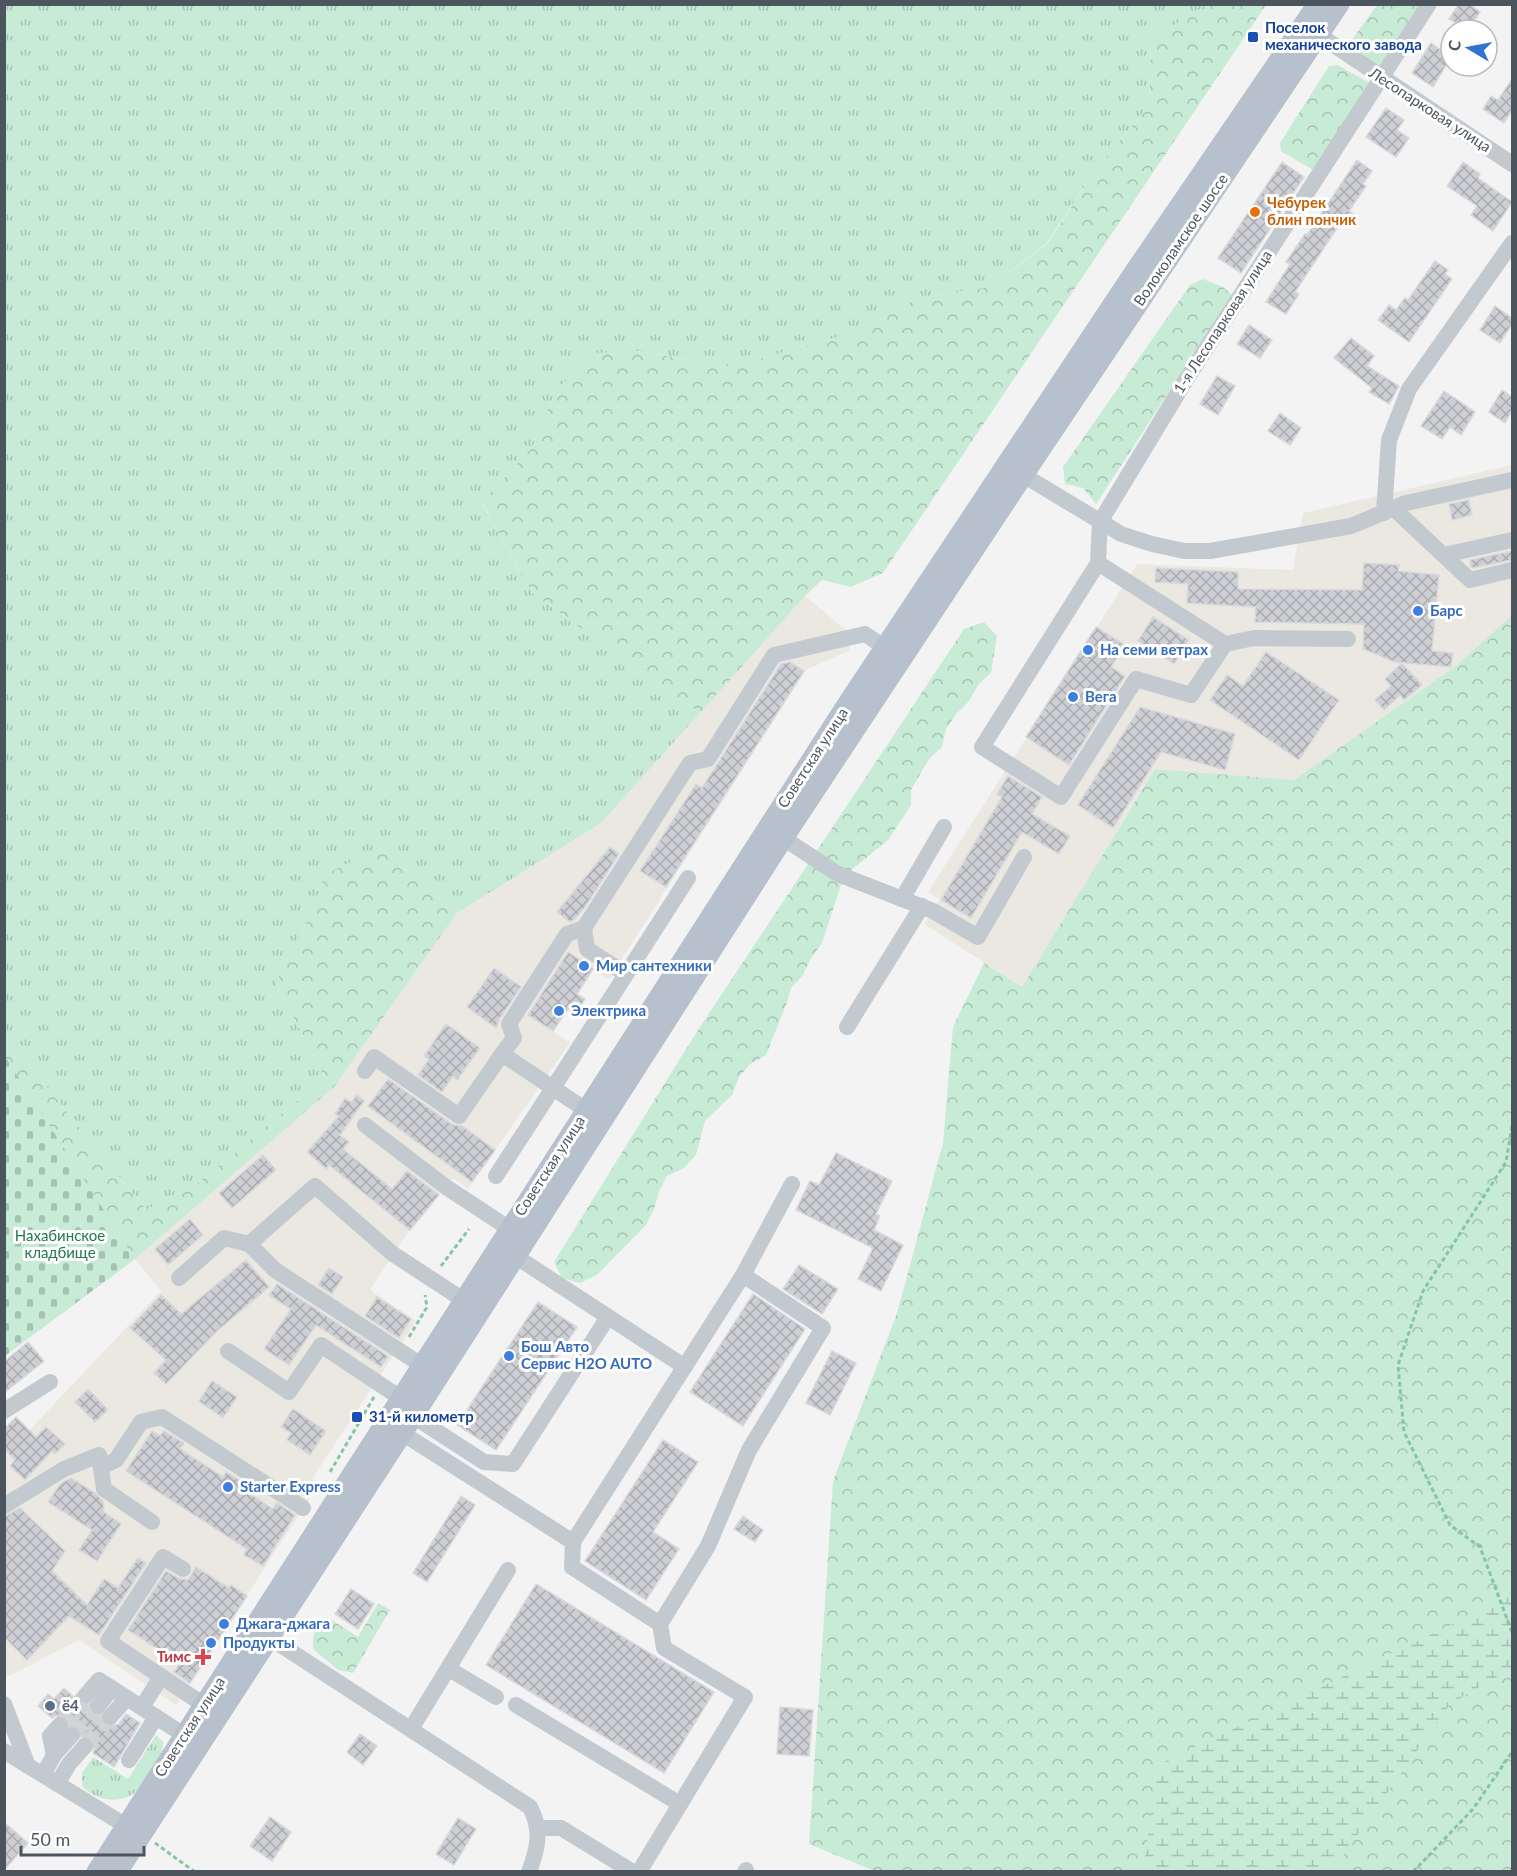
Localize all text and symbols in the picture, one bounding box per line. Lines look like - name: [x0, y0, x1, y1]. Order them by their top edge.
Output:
- place label: Поселок механического завода: [1265, 18, 1422, 53]
- north arrow: [1439, 18, 1499, 78]
- marker: Поселок механического завода: [1246, 30, 1260, 44]
- text: С: [1443, 38, 1464, 52]
- street label: Лесопарковая улица: [1365, 63, 1495, 155]
- street label: Волоколамское шоссе: [1129, 170, 1231, 309]
- place label: Чебурек блин пончик: [1267, 193, 1357, 228]
- marker: Чебурек блин пончик: [1248, 205, 1262, 219]
- street label: 1-я Лесопарковая улица: [1169, 247, 1275, 396]
- place label: Барс: [1430, 601, 1463, 619]
- marker: Барс: [1411, 604, 1425, 618]
- place label: На семи ветрах: [1100, 640, 1208, 658]
- marker: На семи ветрах: [1081, 643, 1095, 657]
- place label: Вега: [1085, 687, 1117, 705]
- marker: Вега: [1066, 690, 1080, 704]
- street label: Советская улица: [773, 704, 851, 811]
- place label: Мир сантехники: [596, 956, 712, 974]
- marker: Мир сантехники: [577, 959, 591, 973]
- place label: Электрика: [571, 1001, 646, 1019]
- marker: Электрика: [552, 1004, 566, 1018]
- street label: Советская улица: [510, 1112, 588, 1219]
- park label: Нахабинское кладбище: [15, 1226, 105, 1261]
- place label: Бош Авто Сервис H2O AUTO: [521, 1337, 652, 1372]
- marker: Бош Авто Сервис H2O AUTO: [502, 1349, 516, 1363]
- place label: 31-й километр: [369, 1407, 474, 1425]
- marker: 31-й километр: [350, 1410, 364, 1424]
- place label: Starter Express: [240, 1477, 341, 1495]
- marker: Starter Express: [221, 1480, 235, 1494]
- place label: Джага-джага: [236, 1614, 330, 1632]
- marker: Джага-джага: [217, 1617, 231, 1631]
- place label: Продукты: [223, 1633, 295, 1651]
- marker: Продукты: [204, 1636, 218, 1650]
- place label: Тимс: [157, 1647, 191, 1665]
- marker: Тимс: [196, 1650, 210, 1664]
- street label: Советская улица: [150, 1673, 228, 1780]
- place label: ё4: [62, 1696, 79, 1714]
- marker: ё4: [43, 1699, 57, 1713]
- scale bar: [21, 1819, 144, 1857]
- text: 50 m: [30, 1828, 70, 1850]

